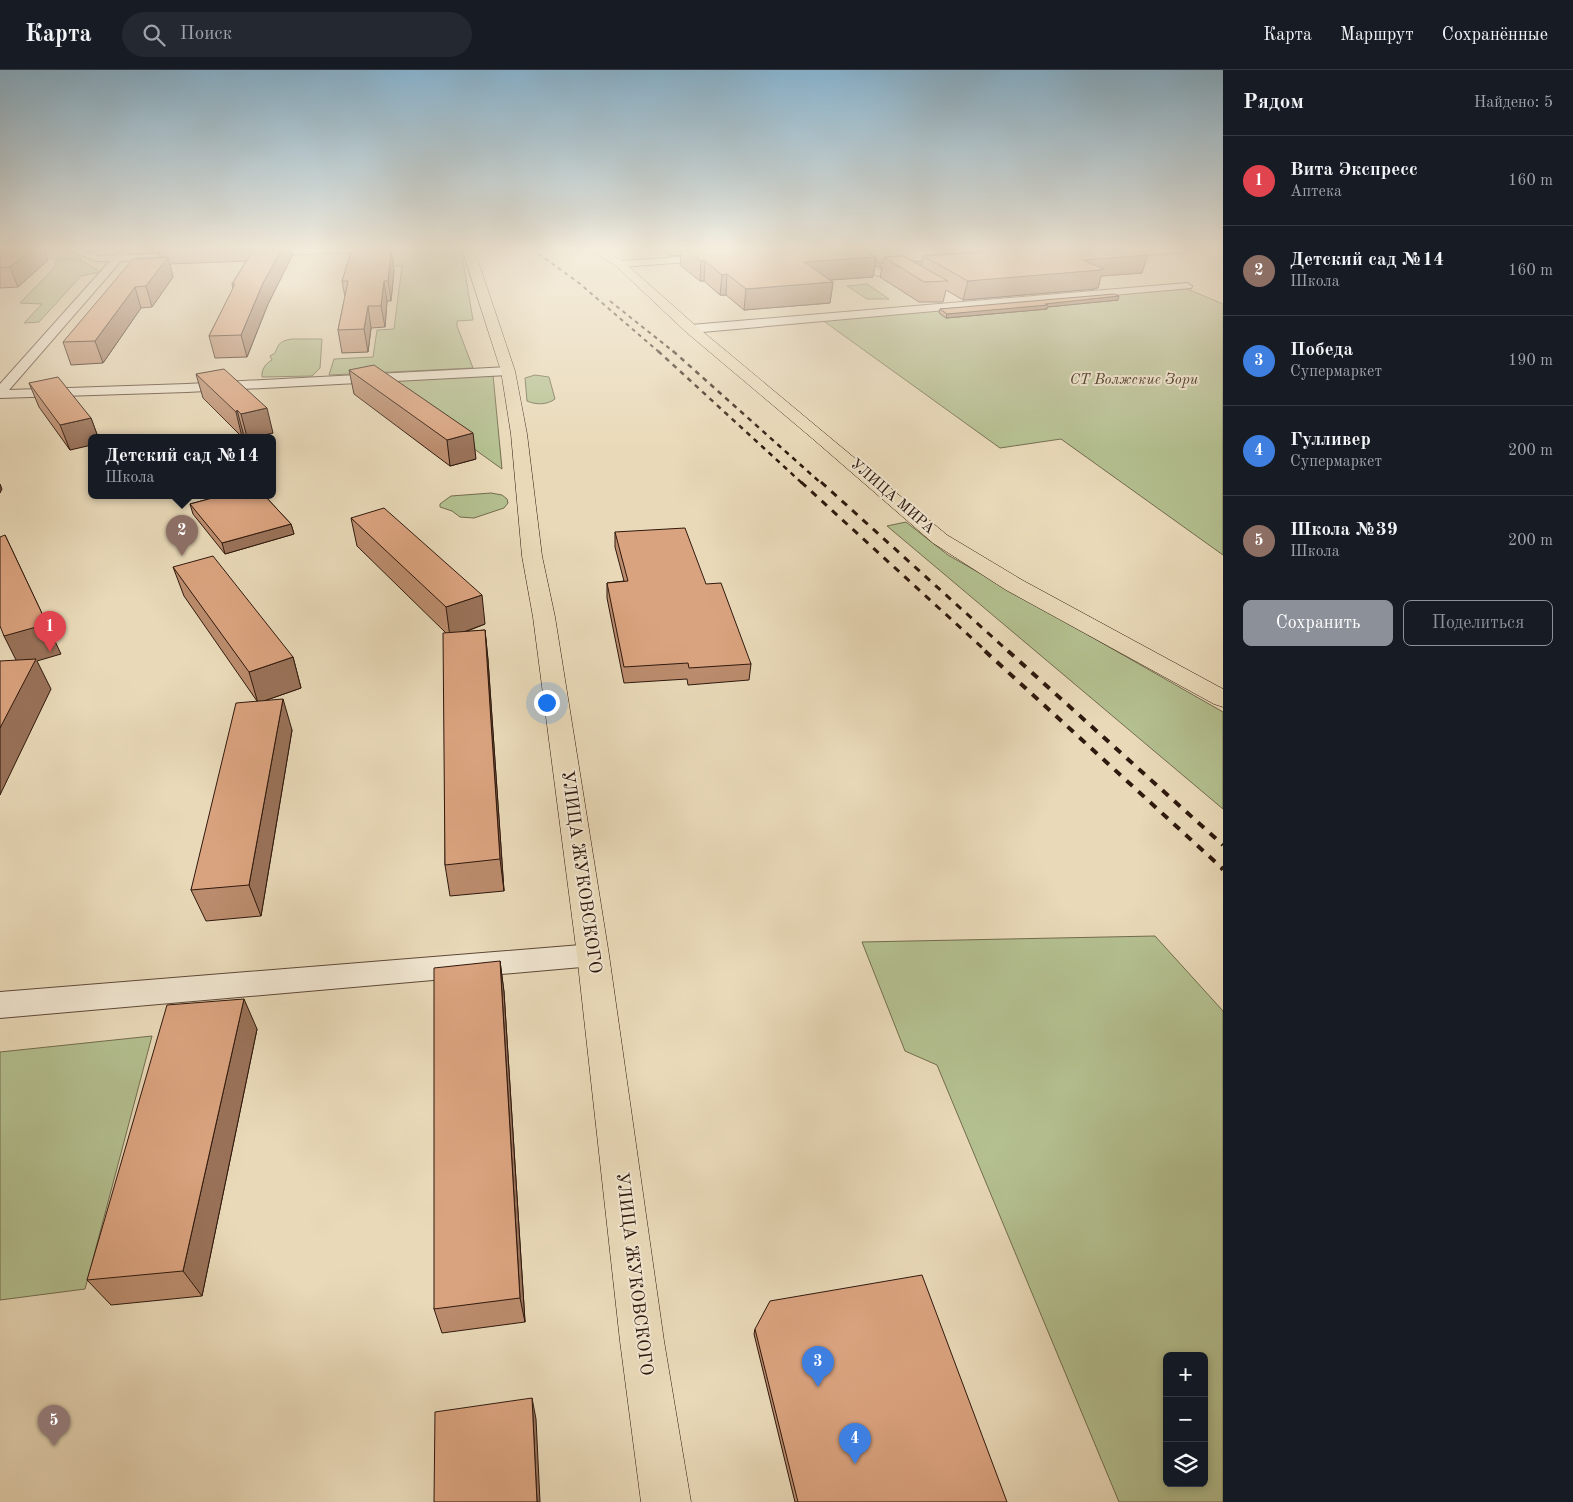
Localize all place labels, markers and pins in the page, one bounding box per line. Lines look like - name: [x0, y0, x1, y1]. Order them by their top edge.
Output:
- pin: 2: [166, 515, 198, 556]
- pin: 1: [34, 611, 66, 652]
- pin: 3: [802, 1346, 834, 1387]
- pin: 5: [38, 1405, 70, 1446]
- pin: 4: [839, 1423, 871, 1464]

